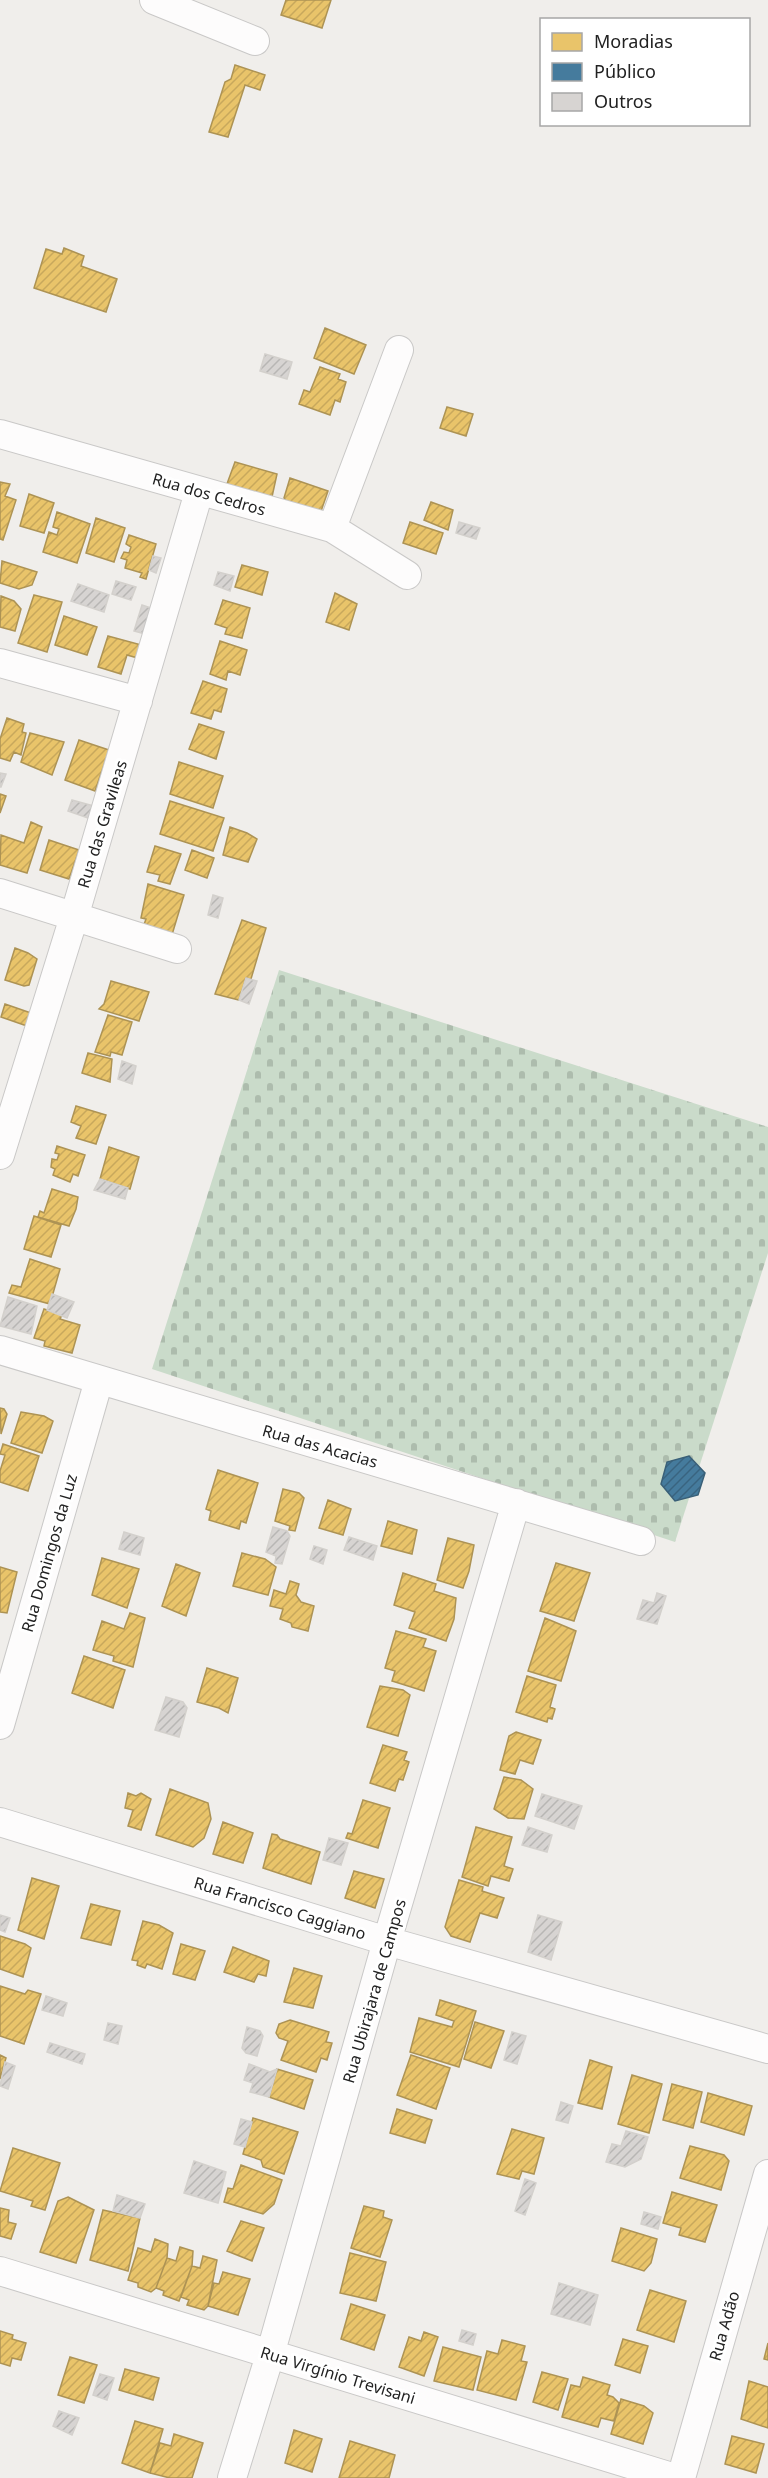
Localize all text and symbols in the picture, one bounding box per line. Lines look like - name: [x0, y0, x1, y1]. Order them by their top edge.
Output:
- legend: [540, 18, 750, 126]
- text: Moradias: [594, 29, 673, 53]
- text: Público: [594, 59, 656, 83]
- text: Outros: [594, 89, 652, 113]
- street label: Rua dos Cedros: [150, 467, 268, 521]
- street label: Rua das Gravileas: [72, 757, 132, 891]
- street label: Rua das Acacias: [260, 1419, 380, 1473]
- street label: Rua Domingos da Luz: [16, 1471, 82, 1635]
- street label: Rua Francisco Caggiano: [191, 1871, 369, 1945]
- street label: Rua Ubirajara de Campos: [337, 1896, 411, 2086]
- street label: Rua Adão: [704, 2289, 744, 2363]
- street label: Rua Virgínio Trevisani: [258, 2341, 418, 2409]

